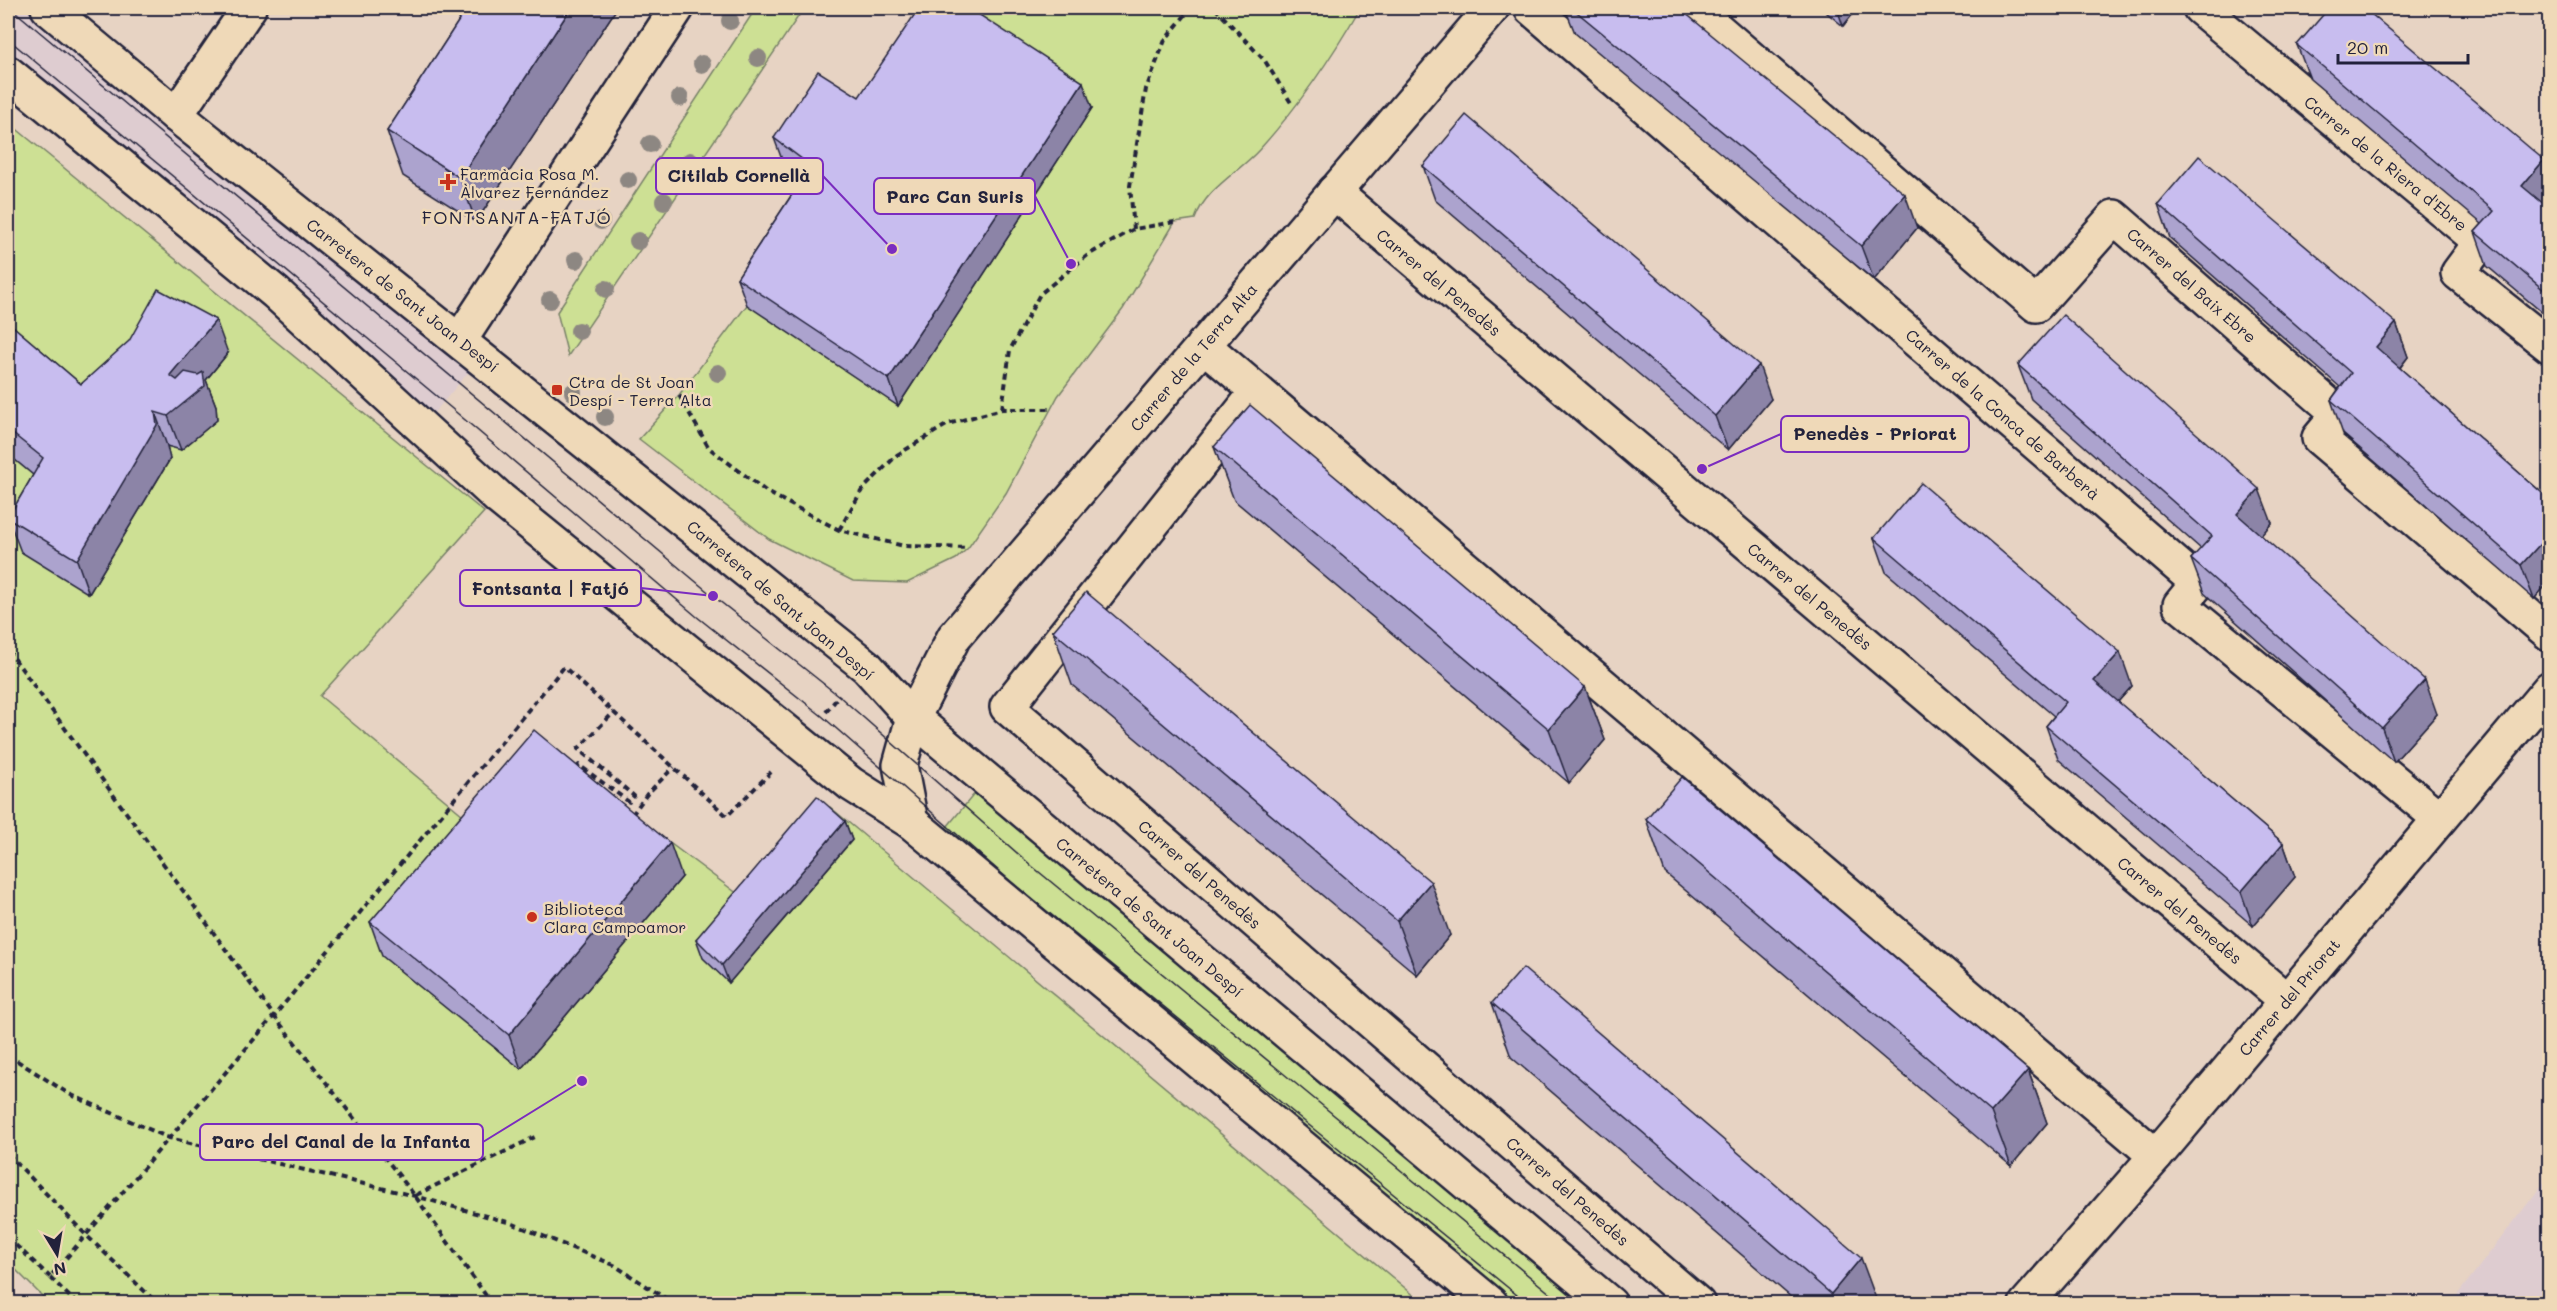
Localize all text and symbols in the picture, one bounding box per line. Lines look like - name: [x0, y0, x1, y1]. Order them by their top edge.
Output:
- scale bar: [2338, 27, 2468, 65]
- text: 20 m: [2347, 35, 2388, 59]
- street label: Carrer de la Riera d'Ebre: [2300, 91, 2472, 235]
- callout: Citilab Cornellà: [656, 158, 823, 194]
- place label: Farmàcia Rosa M. Àlvarez Fernández: [460, 163, 609, 202]
- text: Citilab Cornellà: [668, 163, 810, 187]
- marker: Farmàcia Rosa M. Àlvarez Fernández: [441, 175, 455, 189]
- callout: Parc Can Suris: [874, 178, 1035, 214]
- text: Parc Can Suris: [886, 184, 1024, 208]
- district label: FONTSANTA-FATJÓ: [422, 205, 612, 229]
- street label: Carretera de Sant Joan Despí: [303, 213, 503, 377]
- street label: Carrer del Baix Ebre: [2123, 223, 2261, 347]
- street label: Carrer del Penedès: [1372, 224, 1506, 340]
- street label: Carrer de la Terra Alta: [1125, 279, 1261, 435]
- street label: Carrer de la Conca de Barberà: [1902, 324, 2104, 504]
- place label: Ctra de St Joan Despí - Terra Alta: [569, 371, 712, 410]
- marker: Ctra de St Joan Despí - Terra Alta: [550, 383, 564, 397]
- callout: Penedès - Priorat: [1781, 416, 1969, 452]
- text: Penedès - Priorat: [1793, 421, 1957, 445]
- street label: Carretera de Sant Joan Despí: [683, 515, 879, 685]
- street label: Carrer del Penedès: [1743, 538, 1877, 654]
- callout: Fontsanta | Fatjó: [460, 570, 641, 606]
- text: Fontsanta | Fatjó: [471, 576, 629, 600]
- street label: Carrer del Penedès: [1134, 815, 1266, 933]
- street label: Carretera de Sant Joan Despí: [1052, 832, 1248, 1002]
- street label: Carrer del Penedès: [2113, 852, 2247, 968]
- place label: Biblioteca Clara Campoamor: [544, 898, 686, 937]
- marker: Biblioteca Clara Campoamor: [525, 910, 539, 924]
- street label: Carrer del Priorat: [2234, 934, 2344, 1060]
- callout: Parc del Canal de la Infanta: [200, 1124, 483, 1160]
- text: Parc del Canal de la Infanta: [211, 1129, 471, 1153]
- street label: Carrer del Penedès: [1502, 1132, 1634, 1250]
- north arrow: [27, 1224, 87, 1284]
- text: N: [52, 1258, 68, 1281]

